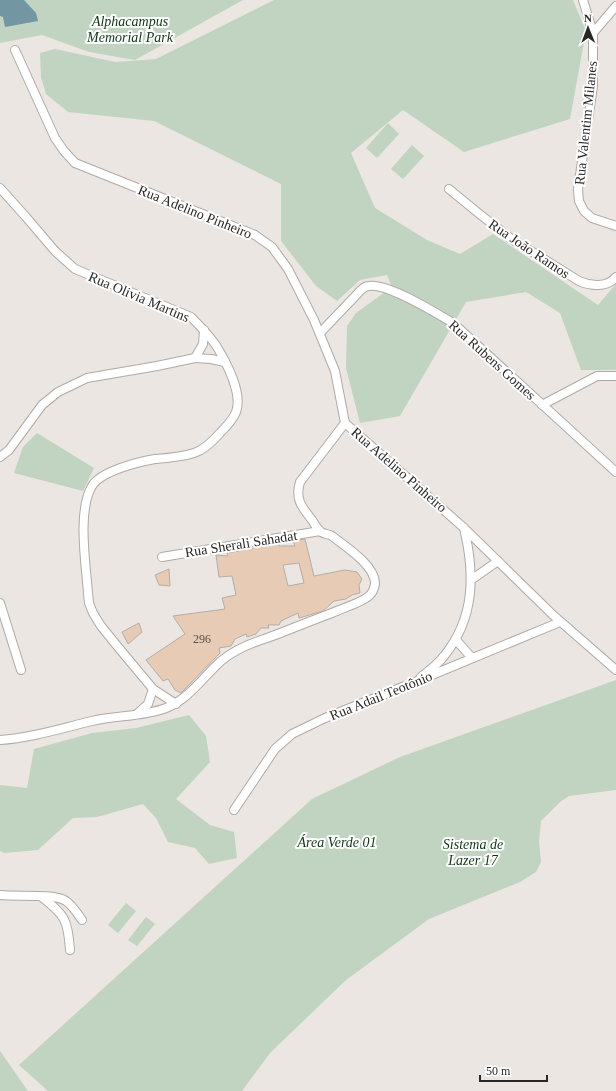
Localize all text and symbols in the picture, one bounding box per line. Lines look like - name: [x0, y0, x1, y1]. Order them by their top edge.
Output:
- north arrow: [568, 8, 608, 48]
- text: N: [584, 12, 592, 24]
- park label: Alphacampus Memorial Park: [86, 14, 174, 45]
- street label: Rua Valentim Milanes: [572, 60, 600, 186]
- street label: Rua Adelino Pinheiro: [136, 182, 254, 242]
- street label: Rua João Ramos: [486, 216, 572, 282]
- street label: Rua Olivia Martins: [86, 269, 192, 325]
- street label: Rua Rubens Gomes: [446, 317, 538, 403]
- street label: Rua Adelino Pinheiro: [348, 425, 450, 515]
- street label: Rua Sherali Sahadat: [184, 528, 298, 560]
- house number: 296: [193, 632, 211, 646]
- street label: Rua Adail Teotônio: [328, 669, 434, 723]
- park label: Área Verde 01: [296, 834, 377, 850]
- park label: Sistema de Lazer 17: [443, 837, 503, 868]
- scale bar: [480, 1057, 547, 1083]
- text: 50 m: [486, 1064, 511, 1078]

